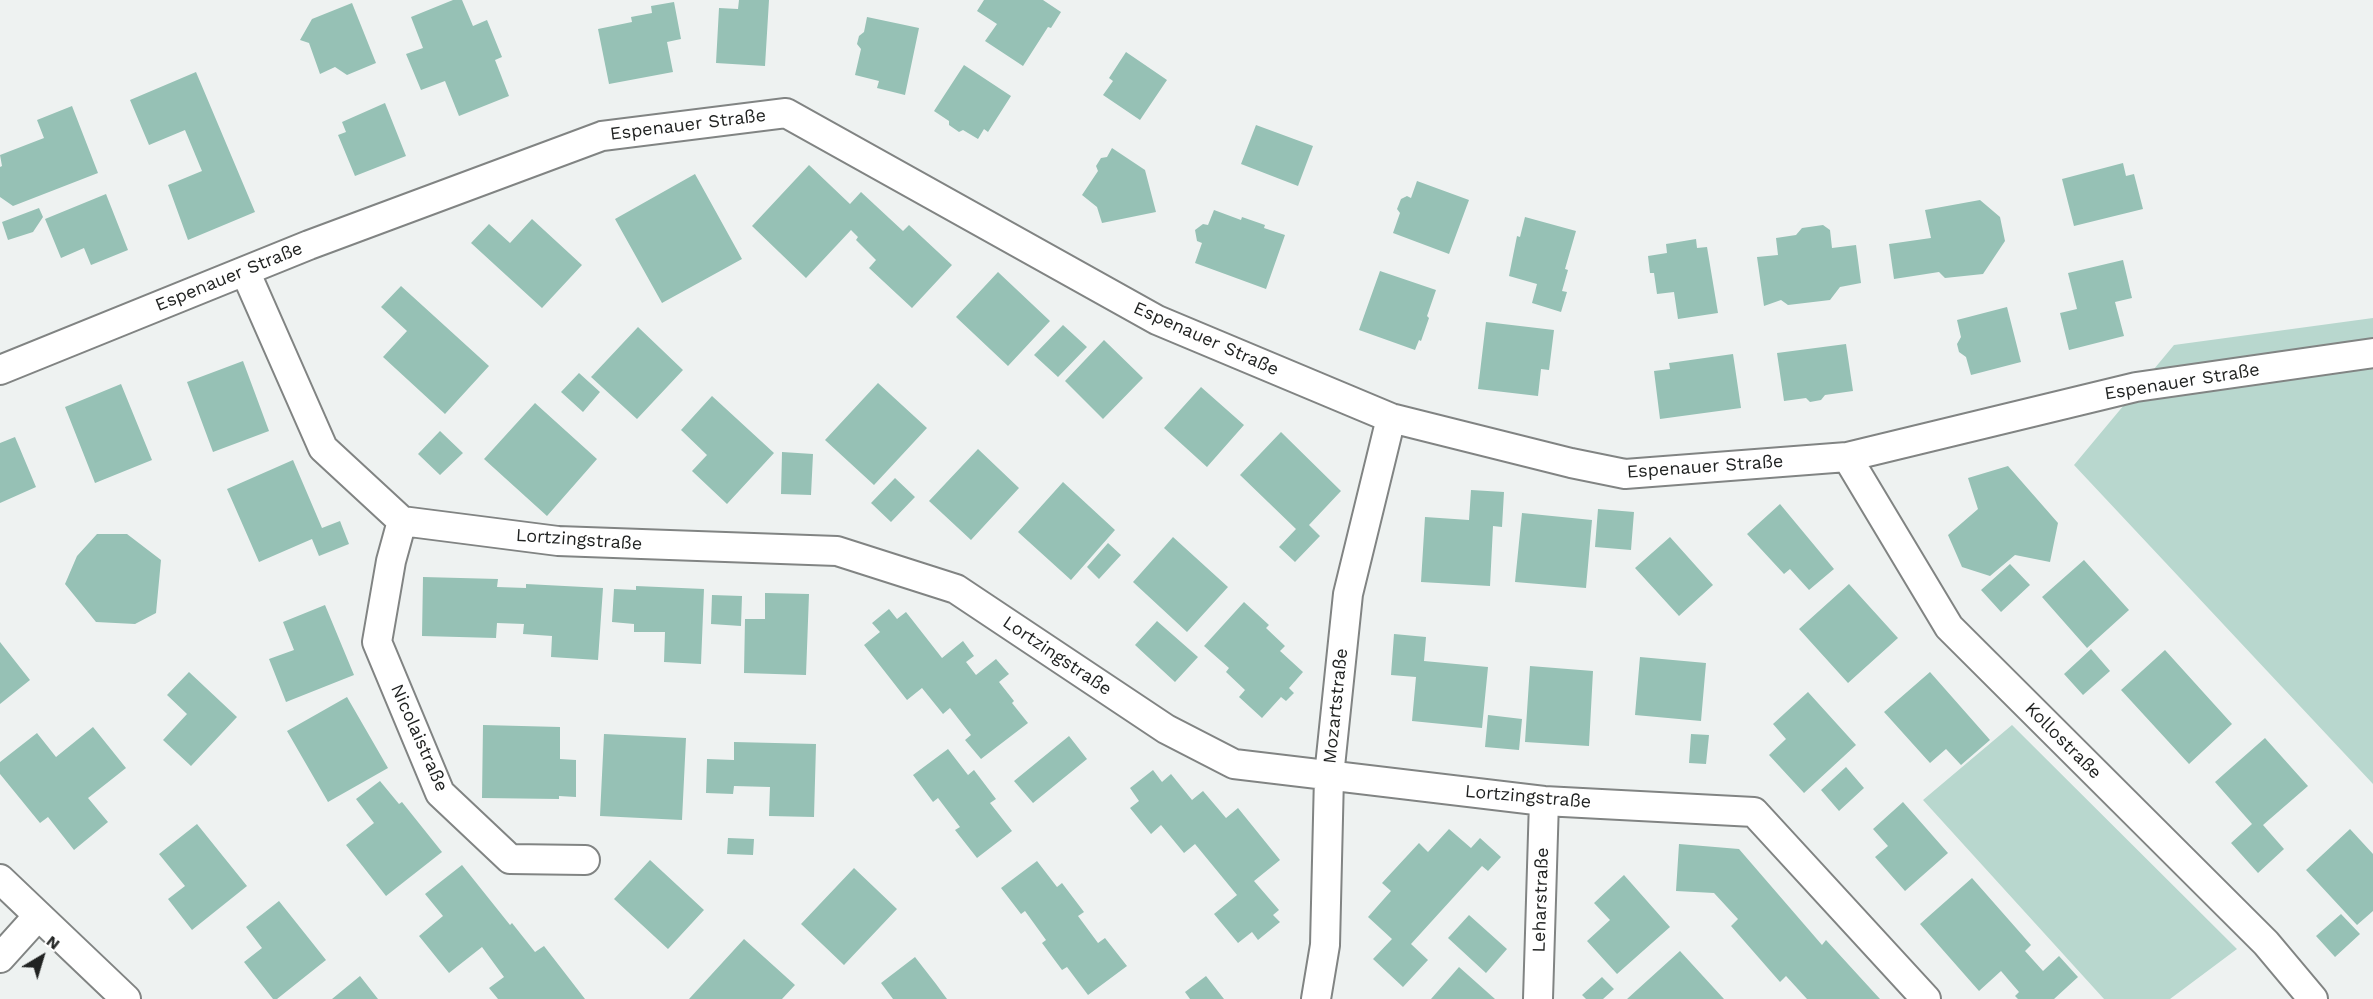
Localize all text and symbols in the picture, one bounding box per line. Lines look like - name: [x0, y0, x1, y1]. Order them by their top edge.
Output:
- street label: Espenauer Straße: [609, 105, 767, 145]
- street label: Espenauer Straße: [152, 238, 306, 316]
- street label: Espenauer Straße: [1130, 297, 1282, 381]
- street label: Espenauer Straße: [2103, 359, 2261, 405]
- street label: Espenauer Straße: [1626, 451, 1784, 483]
- street label: Lortzingstraße: [515, 525, 643, 555]
- street label: Lortzingstraße: [999, 612, 1115, 700]
- street label: Mozartstraße: [1319, 647, 1353, 765]
- street label: Nicolaistraße: [386, 681, 452, 795]
- street label: Kollostraße: [2020, 698, 2106, 784]
- street label: Lortzingstraße: [1464, 781, 1592, 813]
- street label: Leharstraße: [1528, 847, 1554, 953]
- north arrow: [12, 927, 72, 987]
- text: N: [43, 931, 64, 954]

